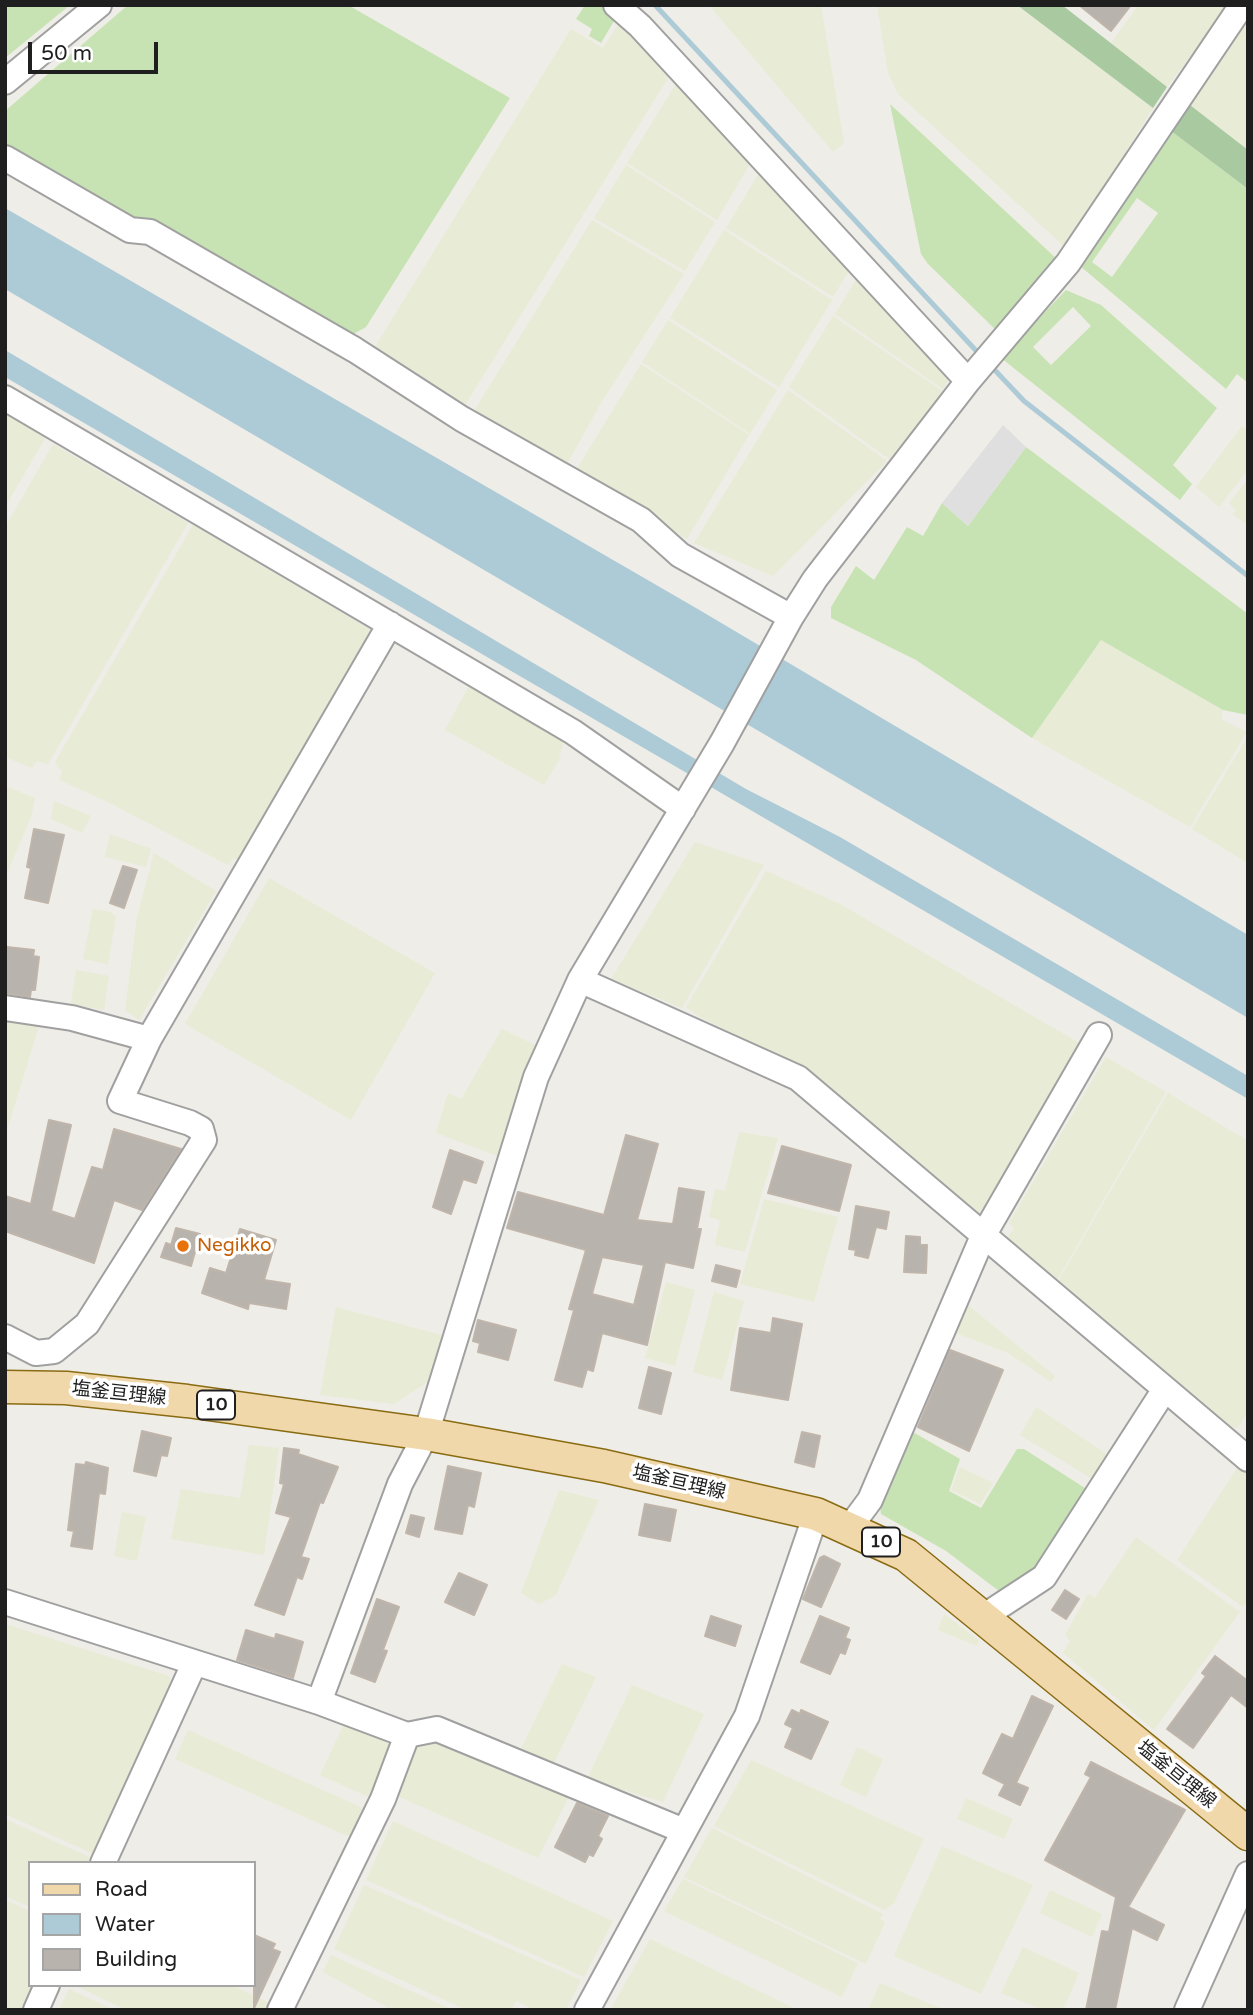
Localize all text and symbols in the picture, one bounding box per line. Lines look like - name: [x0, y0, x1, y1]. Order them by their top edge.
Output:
- scale bar: [32, 28, 161, 72]
- text: 50 m: [41, 41, 92, 66]
- place label: Negikko: [197, 1235, 272, 1257]
- marker: Negikko: [175, 1238, 191, 1254]
- street label: 塩釜亘理線: [71, 1378, 167, 1410]
- road number: 10: [197, 1390, 235, 1420]
- street label: 塩釜亘理線: [630, 1461, 728, 1505]
- road number: 10: [862, 1527, 900, 1556]
- street label: 塩釜亘理線: [1132, 1736, 1220, 1814]
- legend: [28, 1861, 256, 1987]
- text: Road: [95, 1877, 148, 1902]
- text: Water: [95, 1912, 155, 1937]
- text: Building: [95, 1947, 177, 1972]

